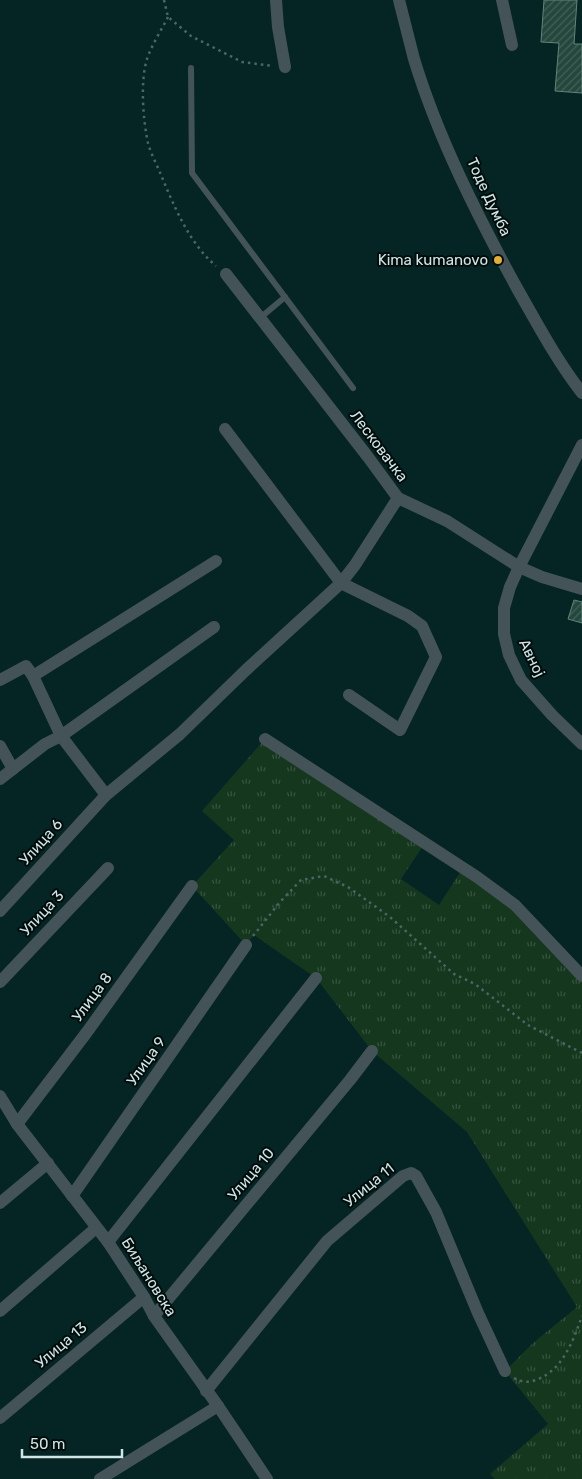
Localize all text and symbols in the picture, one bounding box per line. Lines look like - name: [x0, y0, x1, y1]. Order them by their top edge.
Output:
- street label: Тоде Думба: [463, 155, 515, 239]
- place label: Kima kumanovo: [378, 251, 488, 269]
- marker: Kima kumanovo: [492, 254, 504, 266]
- street label: Лесковачка: [346, 407, 412, 485]
- street label: Авној: [515, 636, 549, 680]
- street label: Улица 6: [16, 815, 66, 869]
- street label: Улица 3: [16, 886, 68, 940]
- street label: Улица 8: [68, 969, 116, 1025]
- street label: Улица 9: [123, 1033, 169, 1089]
- street label: Улица 10: [224, 1144, 278, 1204]
- street label: Улица 11: [340, 1159, 398, 1211]
- street label: Биљановска: [118, 1234, 180, 1320]
- street label: Улица 13: [31, 1318, 91, 1372]
- scale bar: [22, 1426, 122, 1458]
- text: 50 m: [30, 1435, 65, 1453]

